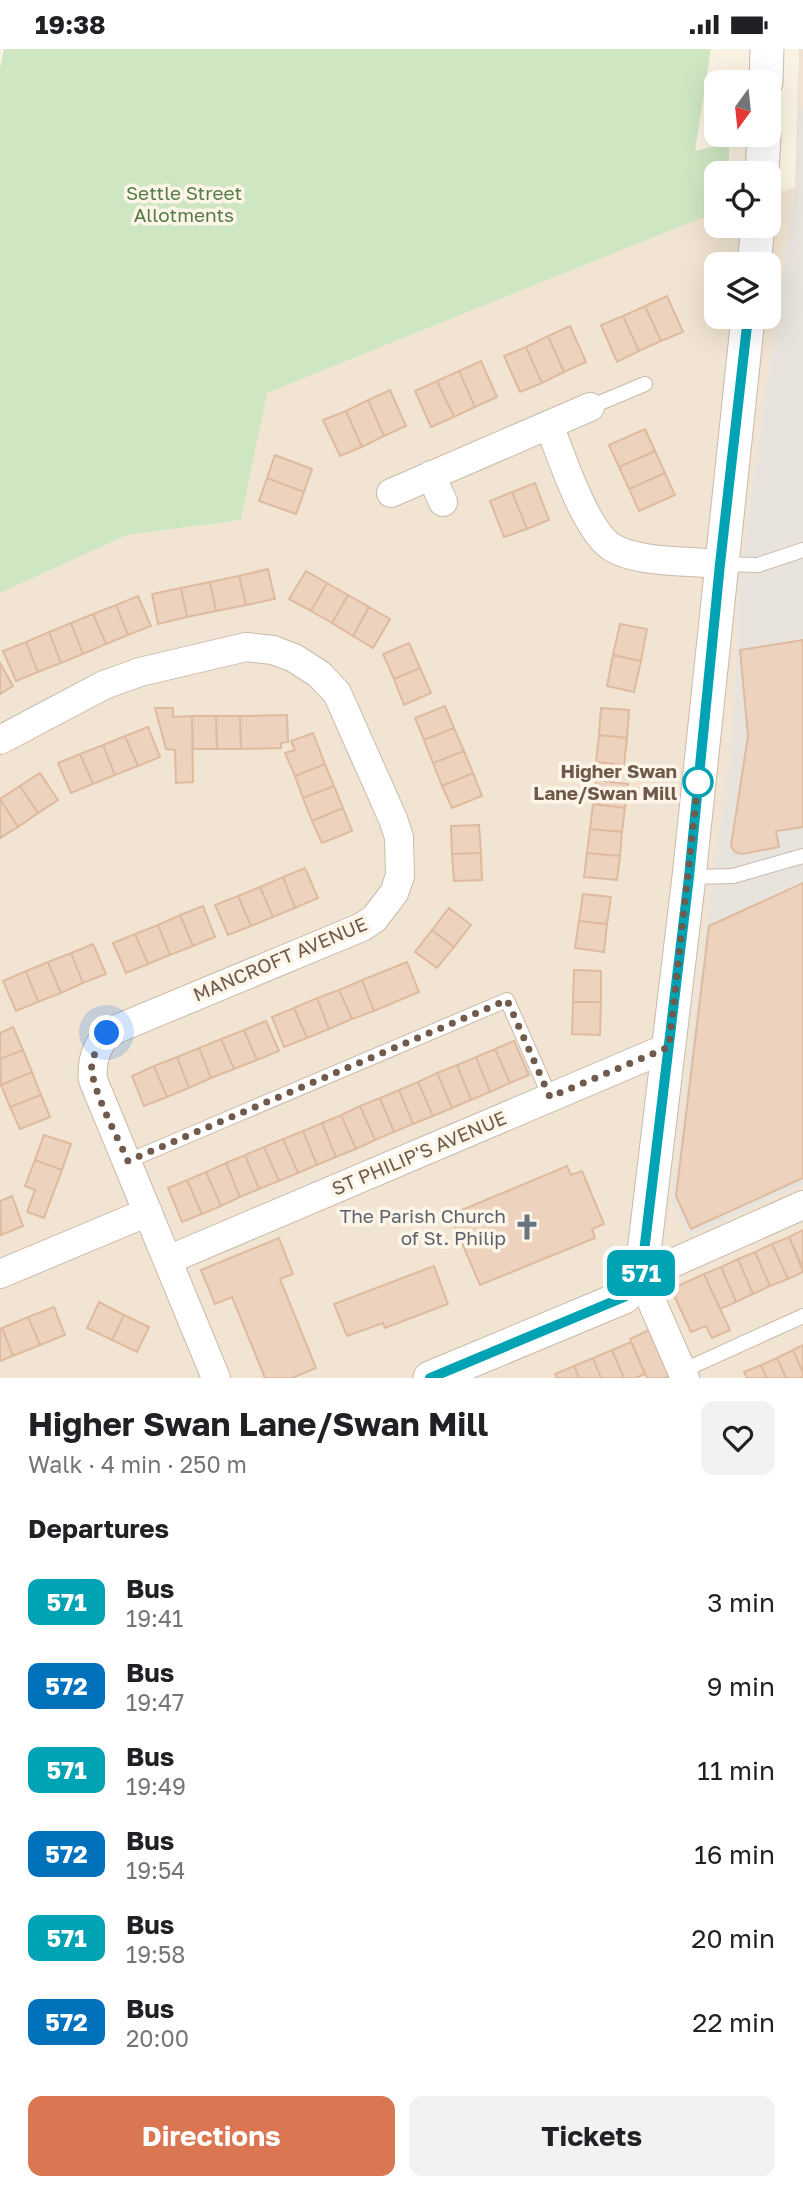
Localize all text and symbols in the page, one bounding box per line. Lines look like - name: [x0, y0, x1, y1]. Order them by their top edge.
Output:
- text: 19:38: [35, 9, 106, 40]
- north arrow: [704, 70, 780, 147]
- map controls: [704, 70, 781, 329]
- button: locate: [704, 161, 781, 238]
- park label: Settle Street Allotments: [126, 181, 242, 226]
- button: layers: [704, 252, 781, 329]
- place label: Higher Swan Lane/Swan Mill: [533, 759, 677, 804]
- marker: Higher Swan Lane/Swan Mill: [683, 767, 713, 797]
- street label: MANCROFT AVENUE: [189, 911, 370, 1006]
- your location: [89, 1015, 124, 1050]
- street label: ST PHILIP'S AVENUE: [328, 1105, 509, 1200]
- place label: The Parish Church of St. Philip: [339, 1204, 506, 1249]
- church icon: The Parish Church of St. Philip: [512, 1212, 542, 1242]
- line badge: 571: [601, 1250, 681, 1296]
- text: 571: [621, 1258, 661, 1287]
- button: heart: [701, 1401, 775, 1475]
- text: Higher Swan Lane/Swan Mill: [28, 1404, 488, 1443]
- text: Walk · 4 min · 250 m: [28, 1450, 247, 1478]
- text: Departures: [28, 1513, 169, 1544]
- text: Bus: [126, 1573, 174, 1604]
- text: 571: [46, 1587, 87, 1616]
- text: 3 min: [707, 1587, 775, 1618]
- text: 19:41: [126, 1604, 183, 1632]
- text: Bus: [126, 1657, 174, 1688]
- text: 572: [45, 1671, 88, 1700]
- text: 9 min: [707, 1671, 775, 1702]
- text: 19:47: [126, 1688, 184, 1716]
- text: Bus: [126, 1741, 174, 1772]
- text: 571: [46, 1755, 87, 1784]
- text: 11 min: [697, 1755, 775, 1786]
- text: 19:49: [126, 1772, 186, 1800]
- text: Bus: [126, 1825, 174, 1856]
- text: 572: [45, 1839, 88, 1868]
- text: 16 min: [694, 1839, 775, 1870]
- text: 19:54: [126, 1856, 185, 1884]
- text: Bus: [126, 1909, 174, 1940]
- text: 571: [46, 1923, 87, 1952]
- text: 20 min: [691, 1923, 775, 1954]
- text: 19:58: [126, 1940, 185, 1968]
- text: Bus: [126, 1993, 174, 2024]
- text: 572: [45, 2007, 88, 2036]
- text: 22 min: [692, 2007, 775, 2038]
- text: 20:00: [126, 2024, 189, 2052]
- button: Directions: [28, 2096, 395, 2176]
- button: Tickets: [409, 2096, 775, 2176]

